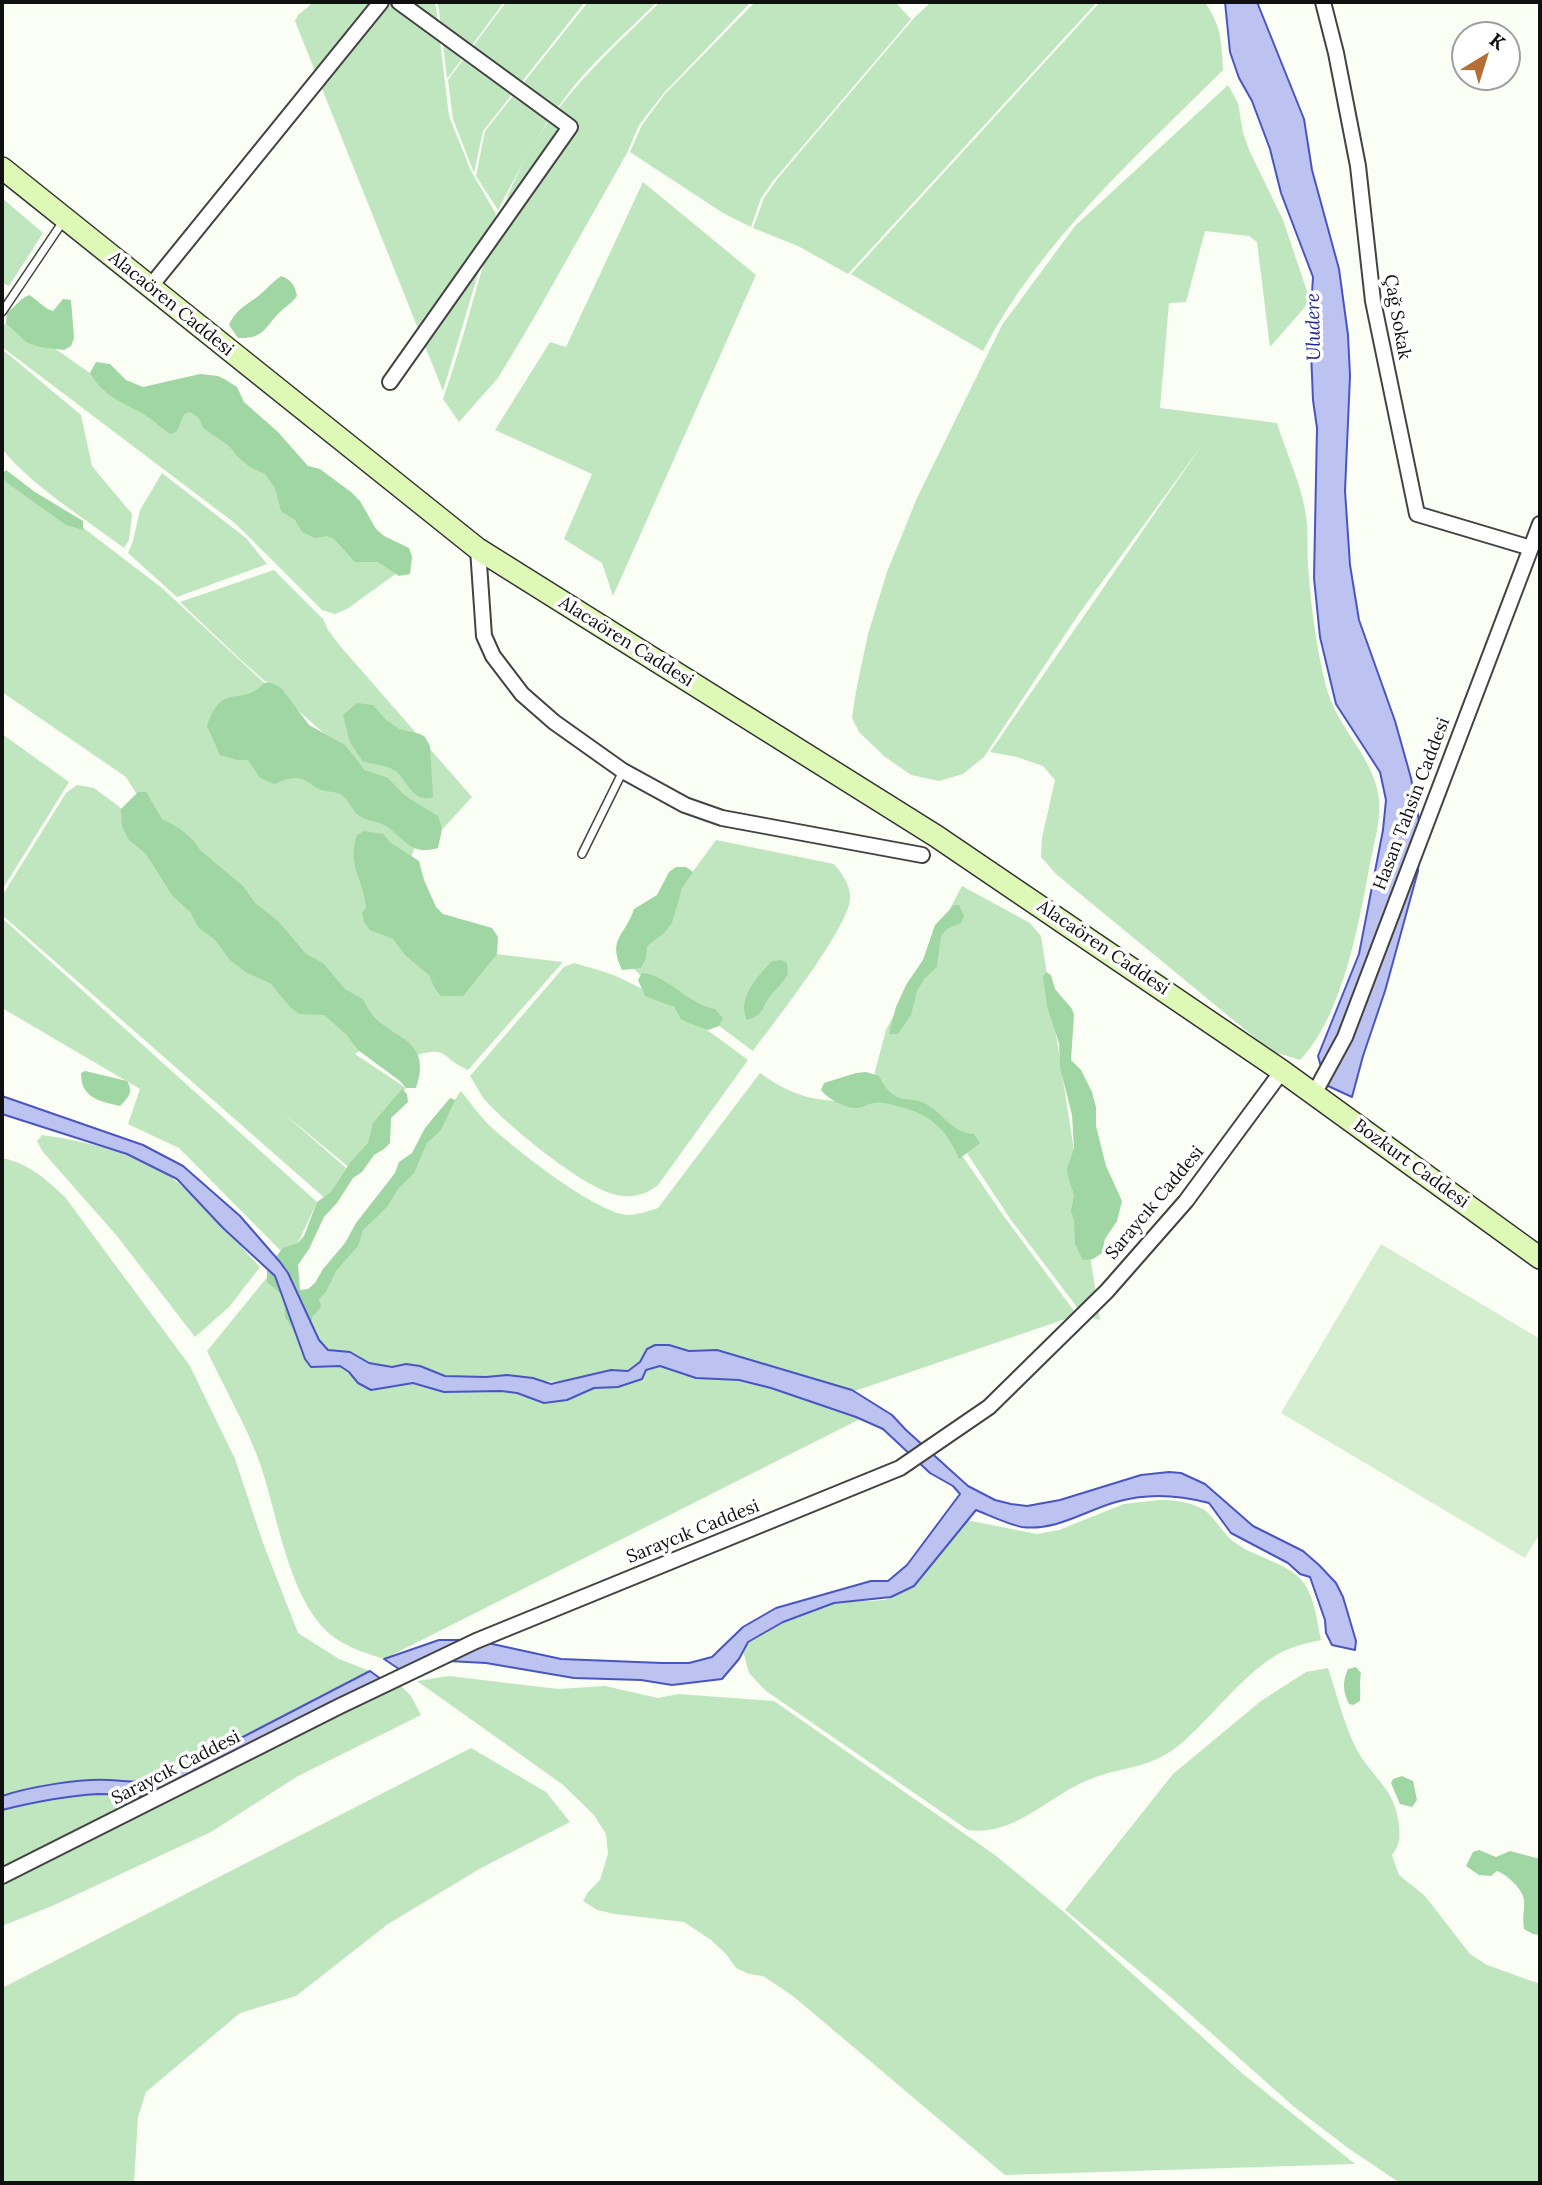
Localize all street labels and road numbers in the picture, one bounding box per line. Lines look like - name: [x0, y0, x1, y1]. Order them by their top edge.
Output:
- street label: Alacaören Caddesi: [104, 247, 238, 361]
- street label: Çağ Sokak: [1379, 273, 1415, 361]
- street label: Alacaören Caddesi: [555, 592, 697, 692]
- street label: Hasan Tahsin Caddesi: [1369, 715, 1455, 893]
- street label: Alacaören Caddesi: [1033, 896, 1173, 1000]
- street label: Bozkurt Caddesi: [1349, 1115, 1473, 1213]
- street label: Saraycık Caddesi: [1101, 1142, 1209, 1264]
- street label: Saraycık Caddesi: [624, 1496, 762, 1568]
- street label: Saraycık Caddesi: [108, 1726, 244, 1810]

